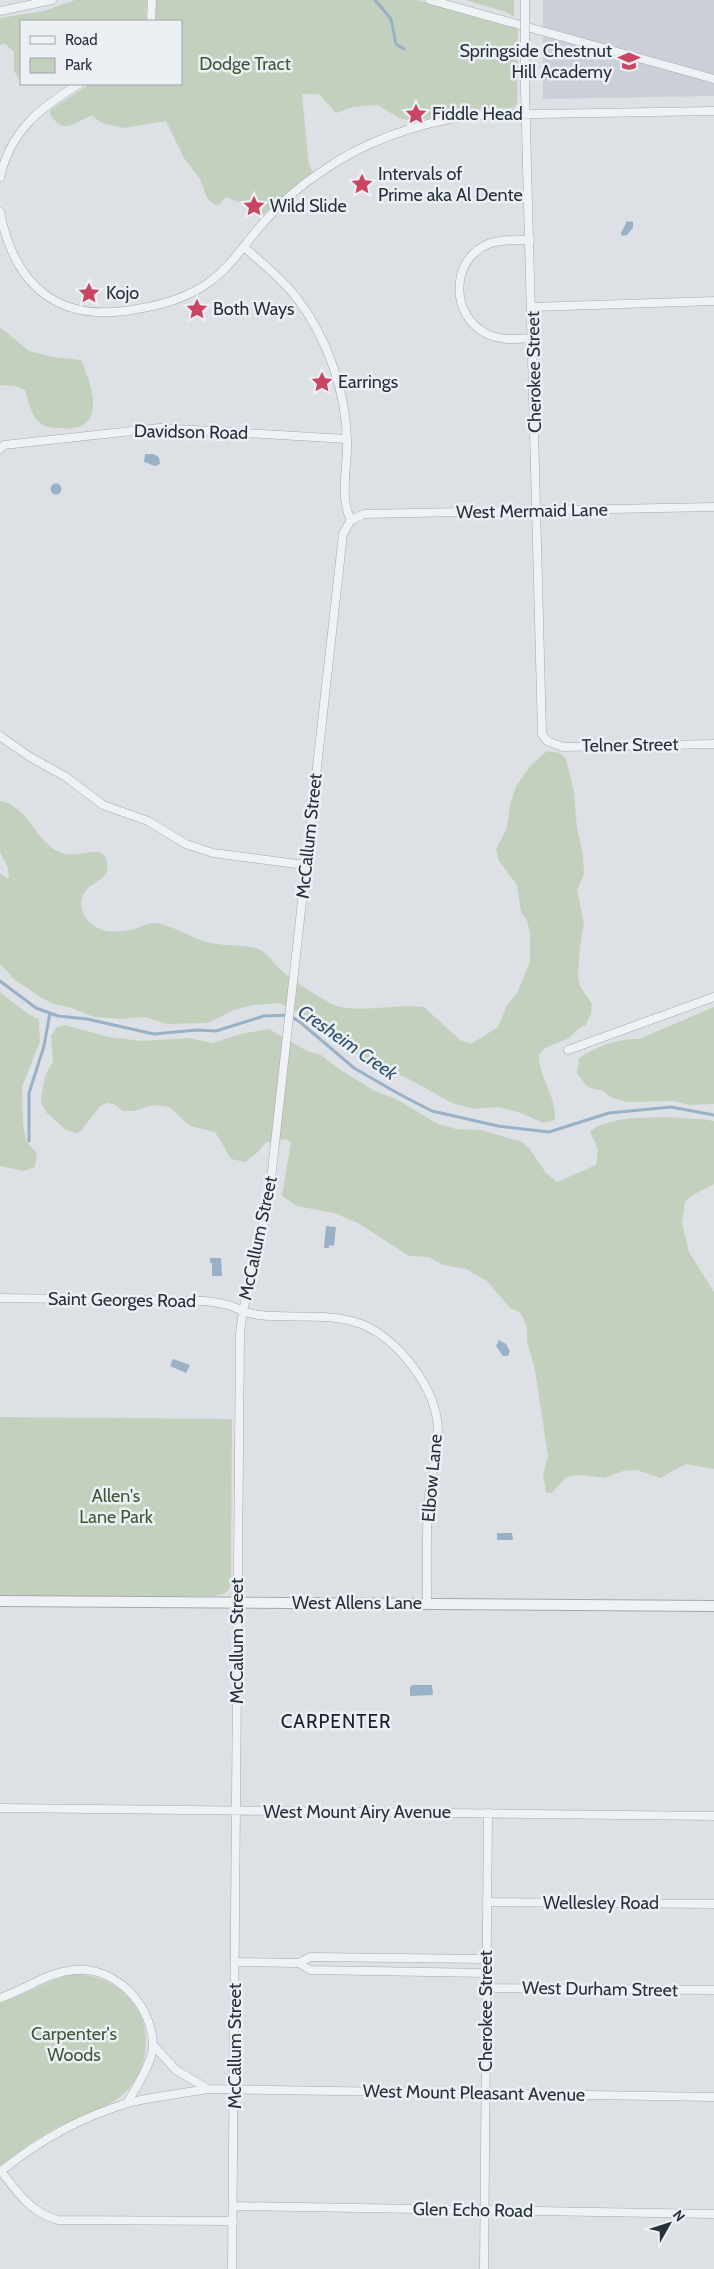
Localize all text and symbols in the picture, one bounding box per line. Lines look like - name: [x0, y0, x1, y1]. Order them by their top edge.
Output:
- legend: [20, 20, 182, 85]
- text: Road: [65, 31, 98, 49]
- place label: Springside Chestnut Hill Academy: [459, 40, 612, 83]
- school or university icon: Springside Chestnut Hill Academy: [616, 48, 642, 74]
- park label: Dodge Tract: [199, 53, 291, 75]
- text: Park: [65, 56, 92, 74]
- place icon: Fiddle Head: [403, 101, 429, 127]
- place label: Fiddle Head: [432, 103, 523, 125]
- place label: Intervals of Prime aka Al Dente: [378, 163, 523, 206]
- place icon: Intervals of Prime aka Al Dente: [349, 171, 375, 197]
- place icon: Wild Slide: [241, 193, 267, 219]
- place label: Wild Slide: [270, 195, 347, 217]
- place icon: Kojo: [76, 280, 102, 306]
- place label: Kojo: [106, 282, 139, 304]
- place icon: Both Ways: [184, 296, 210, 322]
- place label: Both Ways: [213, 298, 294, 320]
- street label: Cherokee Street: [522, 311, 546, 433]
- place icon: Earrings: [309, 369, 335, 395]
- place label: Earrings: [338, 371, 398, 393]
- street label: Davidson Road: [134, 420, 248, 444]
- street label: West Mermaid Lane: [456, 499, 608, 523]
- street label: Telner Street: [581, 733, 679, 757]
- street label: McCallum Street: [291, 772, 327, 900]
- water label: Cresheim Creek: [294, 1000, 402, 1086]
- street label: McCallum Street: [234, 1174, 282, 1302]
- street label: Saint Georges Road: [48, 1288, 196, 1312]
- street label: Elbow Lane: [417, 1433, 447, 1523]
- park label: Allen's Lane Park: [79, 1485, 154, 1528]
- street label: McCallum Street: [226, 1578, 248, 1704]
- street label: West Allens Lane: [292, 1592, 422, 1614]
- district label: CARPENTER: [281, 1710, 391, 1733]
- street label: West Mount Airy Avenue: [263, 1801, 451, 1823]
- street label: Wellesley Road: [543, 1892, 659, 1914]
- street label: Cherokee Street: [475, 1950, 497, 2072]
- street label: West Durham Street: [522, 1977, 678, 2001]
- street label: McCallum Street: [224, 1983, 246, 2109]
- park label: Carpenter's Woods: [31, 2023, 117, 2066]
- street label: West Mount Pleasant Avenue: [363, 2080, 585, 2106]
- street label: Glen Echo Road: [413, 2198, 533, 2222]
- north arrow: [644, 2199, 694, 2249]
- text: N: [669, 2206, 689, 2225]

